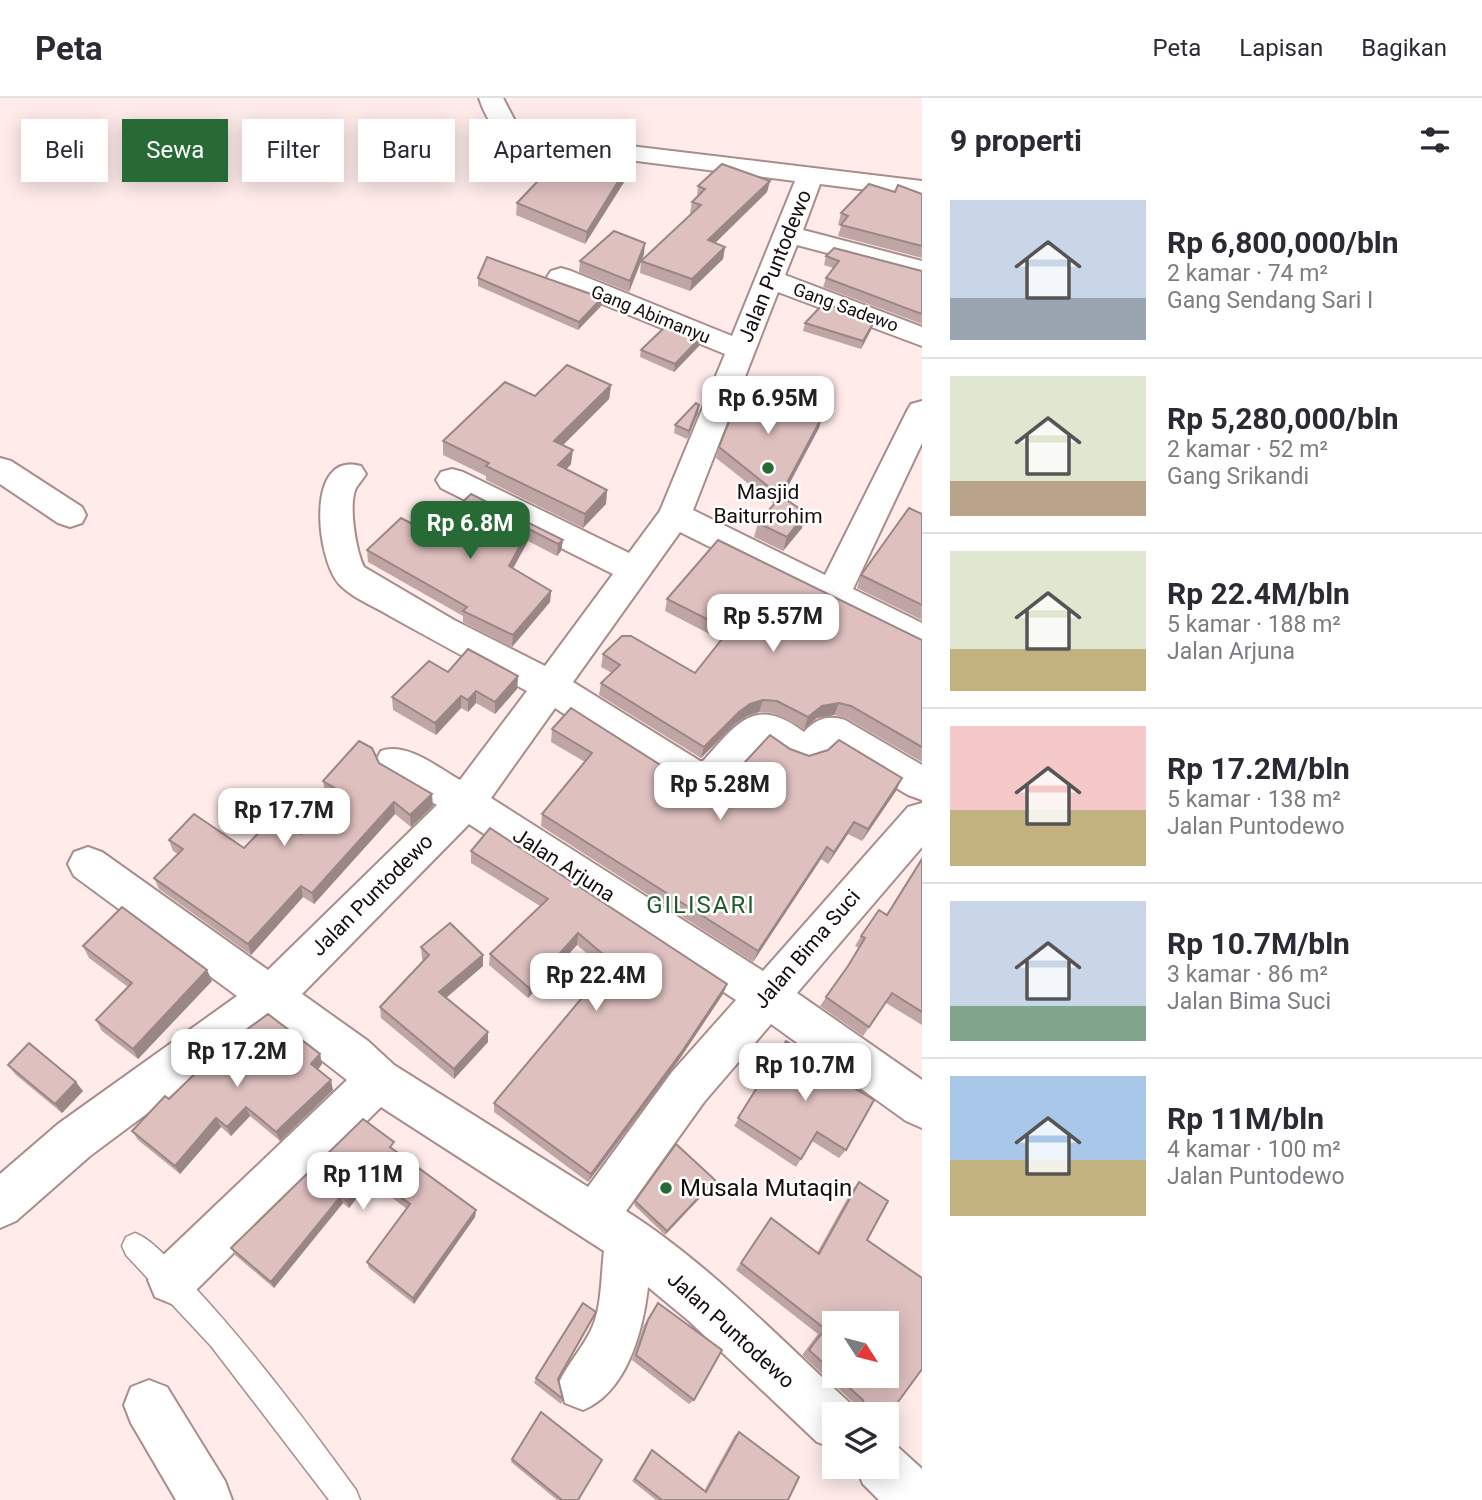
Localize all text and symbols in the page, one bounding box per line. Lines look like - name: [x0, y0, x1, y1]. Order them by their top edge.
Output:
- text: Peta: [35, 29, 103, 68]
- text: Peta: [1153, 34, 1201, 62]
- text: Lapisan: [1239, 34, 1323, 62]
- text: Bagikan: [1361, 34, 1447, 62]
- chip: Beli: [21, 119, 108, 182]
- chip: Sewa: [122, 119, 228, 182]
- chip: Filter: [242, 119, 344, 182]
- chip: Baru: [358, 119, 455, 182]
- chip: Apartemen: [469, 119, 636, 182]
- icon: filters: [1416, 121, 1454, 159]
- text: 9 properti: [950, 123, 1082, 158]
- street label: Jalan Puntodewo: [734, 186, 817, 346]
- text: Rp 6,800,000/bln: [1167, 225, 1399, 260]
- icon: home: [1006, 228, 1090, 312]
- text: 2 kamar · 74 m²: [1167, 260, 1328, 287]
- street label: Gang Sadewo: [790, 278, 902, 336]
- street label: Gang Abimanyu: [588, 281, 714, 347]
- text: Gang Sendang Sari I: [1167, 287, 1373, 314]
- pin: Rp 6.95M: [696, 376, 840, 436]
- text: Rp 6.95M: [718, 385, 818, 412]
- text: Rp 5,280,000/bln: [1167, 401, 1399, 436]
- icon: home: [1006, 404, 1090, 488]
- text: 2 kamar · 52 m²: [1167, 436, 1328, 463]
- marker: Masjid Baiturrohim: [760, 460, 776, 476]
- text: Gang Srikandi: [1167, 463, 1309, 490]
- place label: Masjid Baiturrohim: [713, 480, 823, 528]
- pin: Rp 6.8M: [405, 502, 535, 561]
- text: Rp 6.8M: [427, 510, 513, 537]
- text: Rp 22.4M/bln: [1167, 576, 1350, 611]
- icon: home: [1006, 579, 1090, 663]
- pin: Rp 5.57M: [701, 594, 845, 654]
- text: Rp 5.57M: [723, 603, 823, 630]
- text: 5 kamar · 188 m²: [1167, 611, 1341, 638]
- text: Jalan Arjuna: [1167, 638, 1295, 665]
- text: Rp 17.2M/bln: [1167, 751, 1350, 786]
- icon: home: [1006, 754, 1090, 838]
- pin: Rp 5.28M: [648, 762, 792, 822]
- text: Rp 5.28M: [670, 771, 770, 798]
- text: 5 kamar · 138 m²: [1167, 786, 1341, 813]
- pin: Rp 17.7M: [212, 788, 356, 848]
- text: Rp 17.7M: [234, 797, 334, 824]
- text: Jalan Puntodewo: [1167, 813, 1345, 840]
- street label: Jalan Arjuna: [508, 823, 620, 907]
- street label: Jalan Puntodewo: [306, 829, 438, 961]
- street label: Jalan Bima Suci: [749, 885, 865, 1013]
- district label: GILISARI: [646, 891, 756, 919]
- text: Rp 10.7M/bln: [1167, 926, 1350, 961]
- icon: home: [1006, 929, 1090, 1013]
- pin: Rp 22.4M: [524, 954, 668, 1013]
- text: 3 kamar · 86 m²: [1167, 961, 1328, 988]
- text: Rp 22.4M: [546, 962, 646, 989]
- text: Jalan Bima Suci: [1167, 988, 1331, 1015]
- pin: Rp 17.2M: [165, 1030, 309, 1089]
- text: Rp 17.2M: [187, 1038, 287, 1065]
- pin: Rp 10.7M: [733, 1044, 877, 1103]
- text: Rp 10.7M: [755, 1052, 855, 1079]
- text: Rp 11M/bln: [1167, 1101, 1324, 1136]
- icon: home: [1006, 1104, 1090, 1188]
- text: 4 kamar · 100 m²: [1167, 1136, 1341, 1163]
- pin: Rp 11M: [306, 1152, 420, 1212]
- text: Rp 11M: [323, 1161, 403, 1188]
- text: Jalan Puntodewo: [1167, 1163, 1345, 1190]
- place label: Musala Mutaqin: [680, 1174, 852, 1202]
- marker: Musala Mutaqin: [658, 1180, 674, 1196]
- street label: Jalan Puntodewo: [663, 1267, 799, 1393]
- north arrow: [822, 1311, 900, 1388]
- map controls: [822, 1311, 899, 1479]
- button: layers: [822, 1402, 899, 1479]

